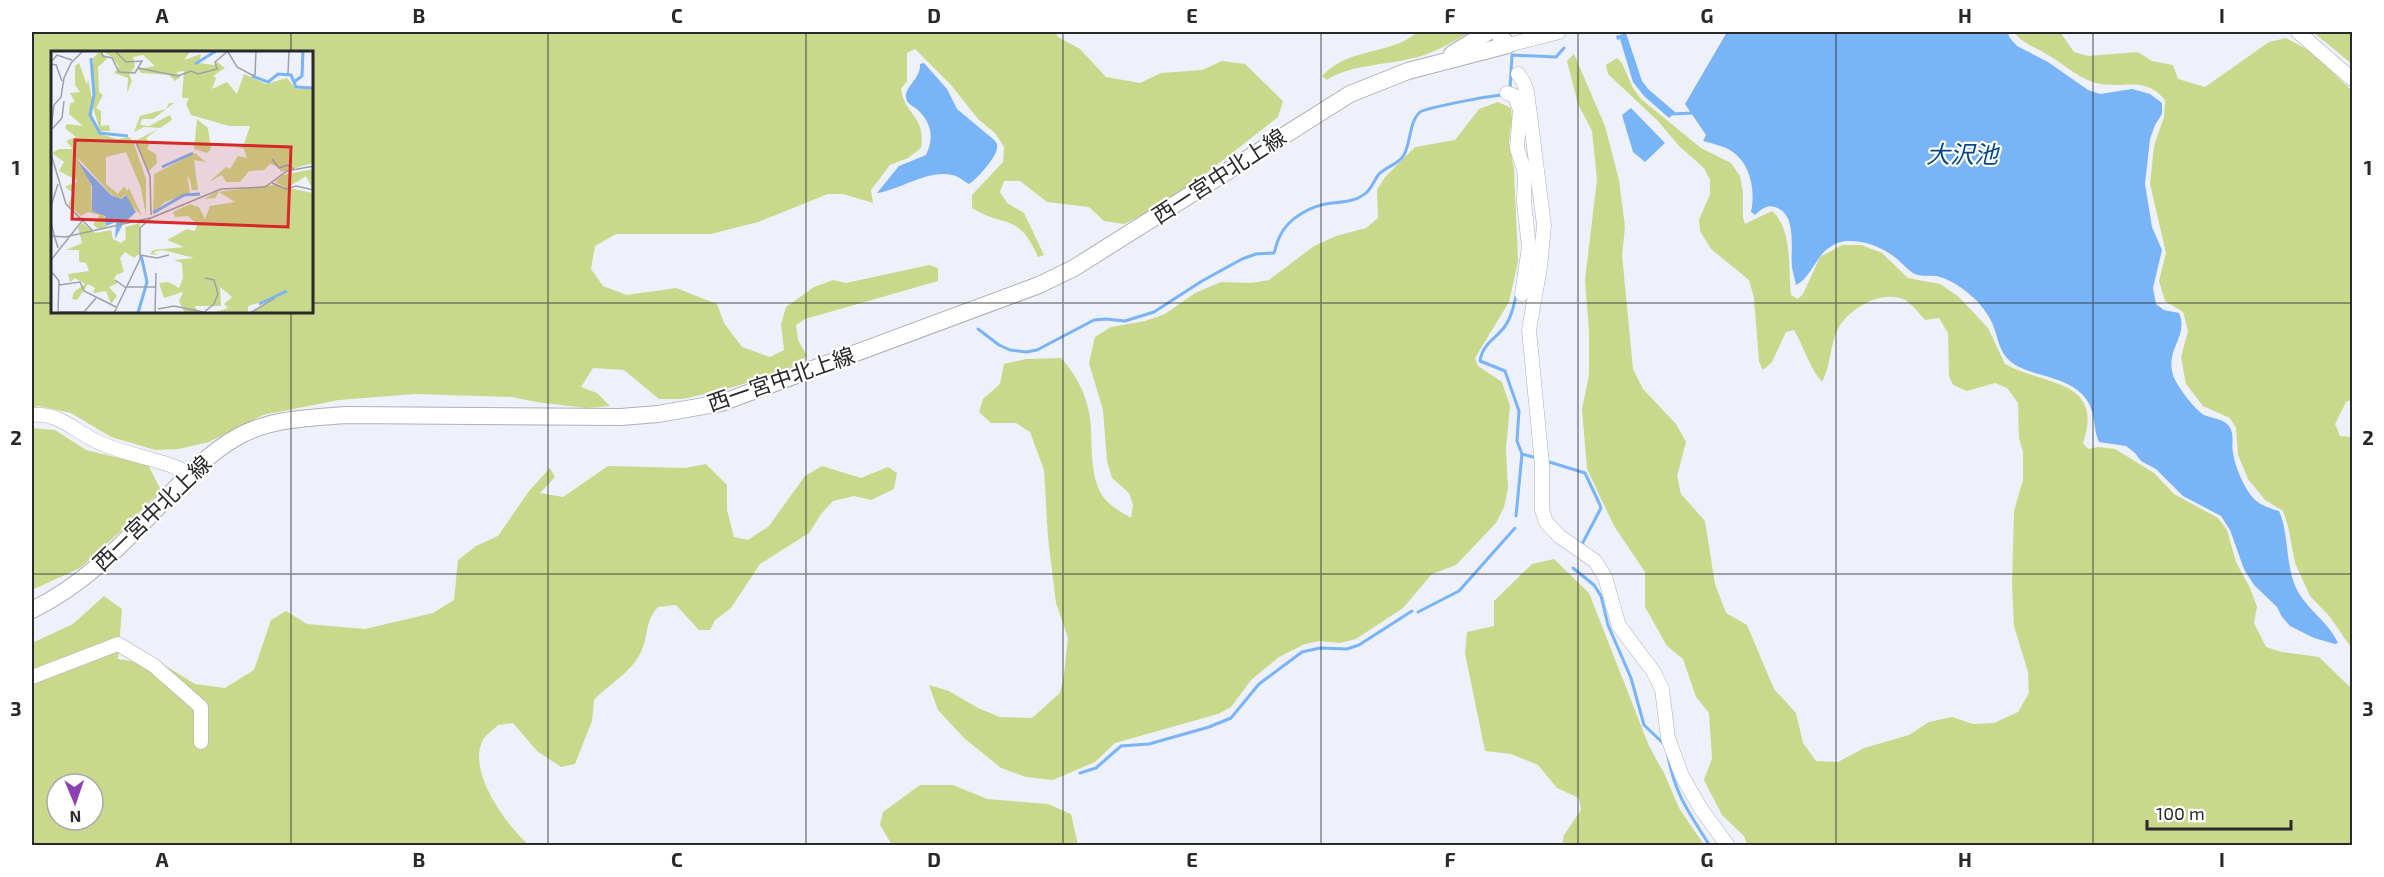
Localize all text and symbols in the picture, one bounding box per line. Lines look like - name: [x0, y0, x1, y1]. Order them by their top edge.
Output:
- text: A: [155, 3, 169, 27]
- text: B: [413, 3, 425, 27]
- text: C: [671, 3, 683, 27]
- text: D: [927, 3, 941, 27]
- text: E: [1186, 3, 1198, 27]
- text: F: [1444, 3, 1456, 27]
- text: G: [1701, 3, 1713, 27]
- text: H: [1958, 3, 1972, 27]
- text: I: [2219, 3, 2225, 27]
- inset map: [51, 51, 314, 314]
- street label: 西一宮中北上線: [1147, 122, 1290, 228]
- water label: 大沢池: [1926, 139, 2000, 168]
- text: 1: [12, 155, 20, 179]
- text: 1: [2364, 155, 2372, 179]
- street label: 西一宮中北上線: [704, 341, 858, 415]
- text: 2: [10, 425, 22, 449]
- text: 2: [2362, 425, 2374, 449]
- street label: 西一宮中北上線: [87, 449, 216, 575]
- text: 3: [10, 696, 22, 720]
- text: 3: [2362, 696, 2374, 720]
- north arrow: [45, 772, 105, 832]
- scale bar: [2147, 793, 2291, 831]
- text: 100 m: [2156, 802, 2205, 824]
- text: N: [69, 808, 82, 827]
- text: A: [155, 847, 169, 871]
- text: B: [413, 847, 425, 871]
- text: C: [671, 847, 683, 871]
- text: D: [927, 847, 941, 871]
- text: E: [1186, 847, 1198, 871]
- text: F: [1444, 847, 1456, 871]
- text: G: [1701, 847, 1713, 871]
- text: H: [1958, 847, 1972, 871]
- text: I: [2219, 847, 2225, 871]

